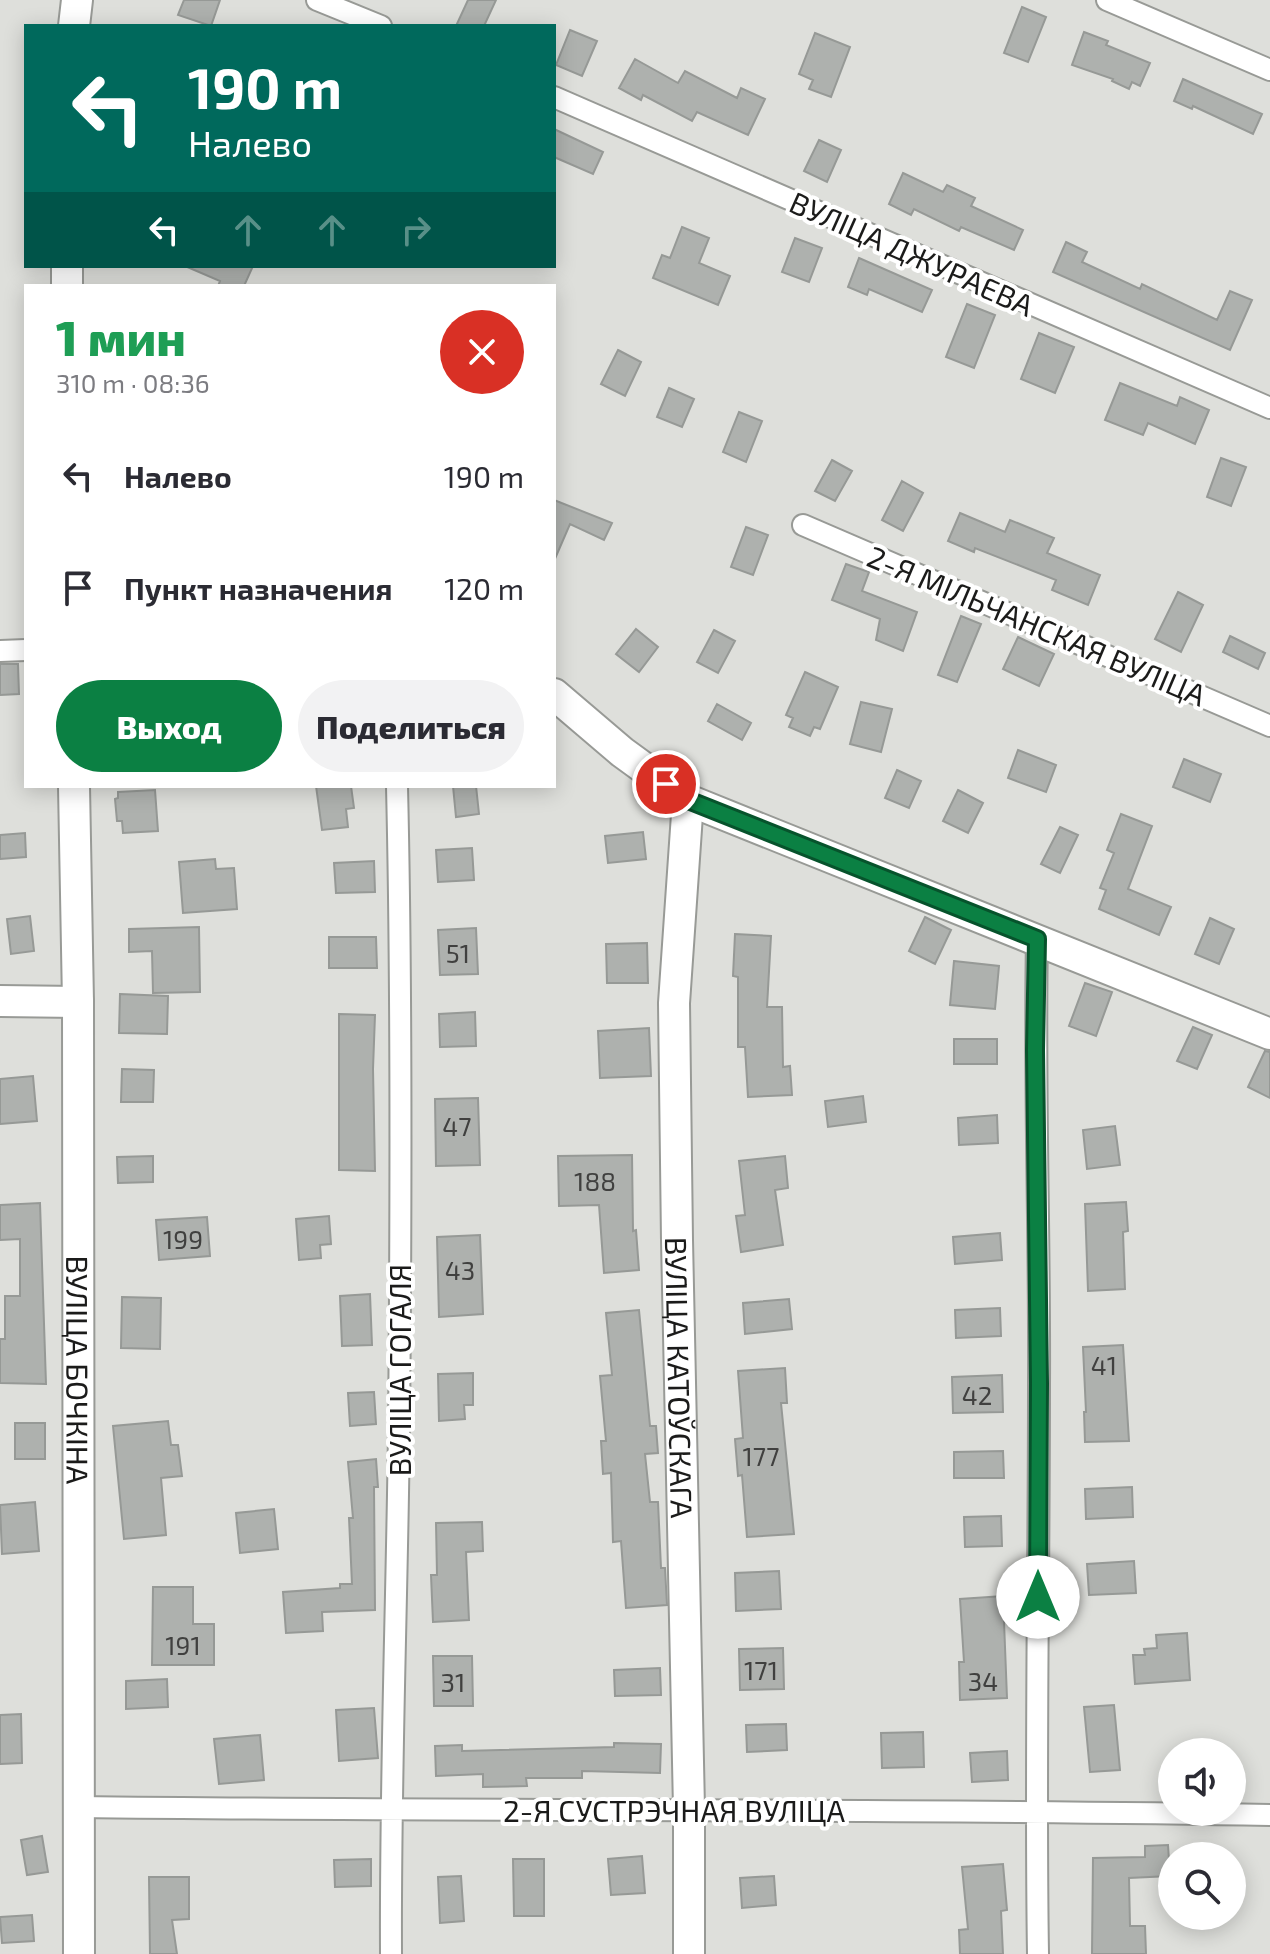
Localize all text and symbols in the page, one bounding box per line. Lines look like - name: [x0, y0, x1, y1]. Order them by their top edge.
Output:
- text: 190 m: [188, 53, 342, 120]
- icon: left: [56, 56, 160, 160]
- text: Налево: [188, 121, 312, 164]
- street label: ВУЛІЦА ДЖУРАЕВА: [785, 183, 1040, 323]
- icon: left: [142, 208, 186, 252]
- icon: ahead: [226, 208, 270, 252]
- icon: ahead: [310, 208, 354, 252]
- icon: right: [394, 208, 438, 252]
- text: 1 мин: [56, 308, 186, 366]
- button: close: [440, 310, 524, 394]
- text: 310 m · 08:36: [56, 367, 210, 398]
- icon: left: [56, 454, 100, 498]
- text: Налево: [124, 458, 232, 494]
- text: 190 m: [444, 458, 524, 494]
- street label: 2-Я МІЛЬЧАНСКАЯ ВУЛІЦА: [862, 537, 1212, 713]
- icon: arrive: [56, 566, 100, 610]
- text: Пункт назначения: [124, 570, 392, 606]
- text: 120 m: [444, 570, 524, 606]
- button: Выход: [56, 680, 282, 772]
- button: Поделиться: [298, 680, 524, 772]
- pin: [632, 750, 700, 818]
- icon: arrive: [644, 762, 688, 806]
- house number: 51: [446, 937, 470, 968]
- house number: 47: [442, 1110, 472, 1141]
- house number: 188: [574, 1165, 616, 1196]
- house number: 199: [163, 1223, 203, 1254]
- street label: ВУЛІЦА КАТОЎСКАГА: [659, 1236, 701, 1519]
- house number: 43: [445, 1254, 475, 1285]
- street label: ВУЛІЦА БОЧКІНА: [60, 1255, 97, 1485]
- street label: ВУЛІЦА ГОГАЛЯ: [381, 1264, 417, 1476]
- house number: 41: [1091, 1349, 1117, 1380]
- house number: 42: [962, 1379, 992, 1410]
- house number: 177: [743, 1440, 779, 1471]
- position arrow: [996, 1555, 1080, 1639]
- house number: 191: [165, 1629, 201, 1660]
- house number: 171: [744, 1654, 778, 1685]
- house number: 34: [968, 1665, 998, 1696]
- house number: 31: [441, 1666, 465, 1697]
- map controls: [1158, 1738, 1246, 1930]
- button: sound: [1158, 1738, 1246, 1826]
- street label: 2-Я СУСТРЭЧНАЯ ВУЛІЦА: [503, 1792, 845, 1828]
- button: search: [1158, 1842, 1246, 1930]

